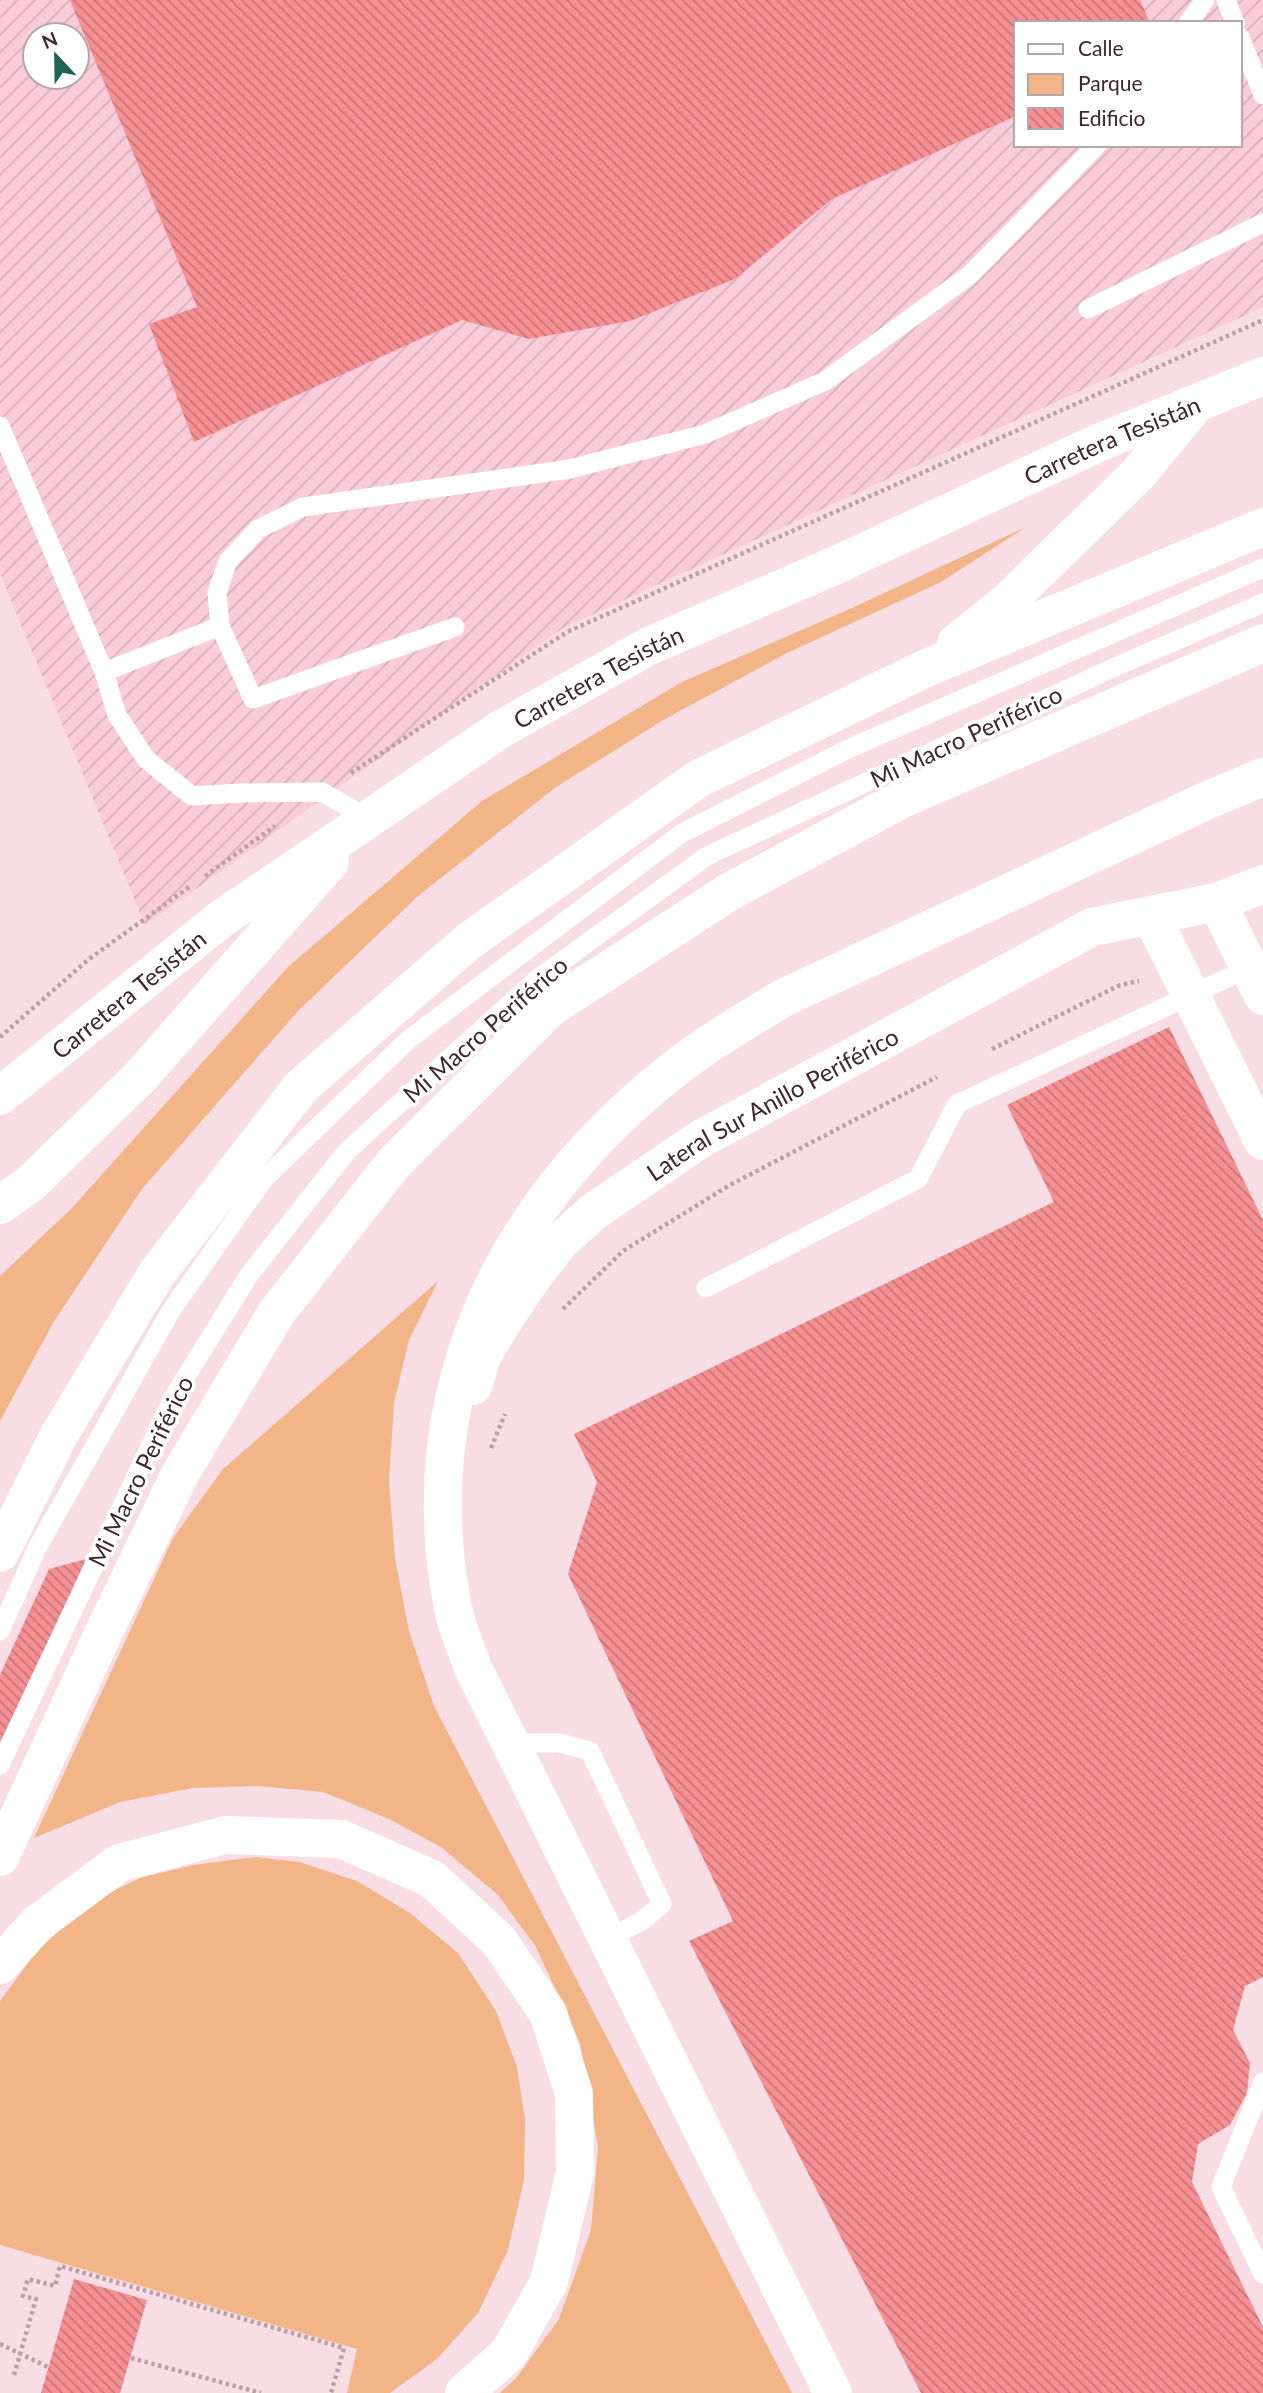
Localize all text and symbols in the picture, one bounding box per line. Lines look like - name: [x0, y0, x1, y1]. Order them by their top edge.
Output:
- north arrow: [21, 21, 91, 91]
- legend: [1014, 21, 1242, 147]
- text: N: [38, 26, 61, 53]
- text: Calle: [1078, 35, 1123, 60]
- text: Parque: [1078, 70, 1143, 95]
- text: Edificio: [1078, 105, 1146, 130]
- street label: Carretera Tesistán: [1019, 389, 1204, 490]
- street label: Carretera Tesistán: [508, 619, 687, 734]
- street label: Mi Macro Periférico: [865, 679, 1067, 793]
- street label: Carretera Tesistán: [45, 923, 211, 1064]
- street label: Mi Macro Periférico: [397, 950, 573, 1108]
- street label: Lateral Sur Anillo Periférico: [641, 1020, 903, 1186]
- street label: Mi Macro Periférico: [81, 1371, 199, 1571]

